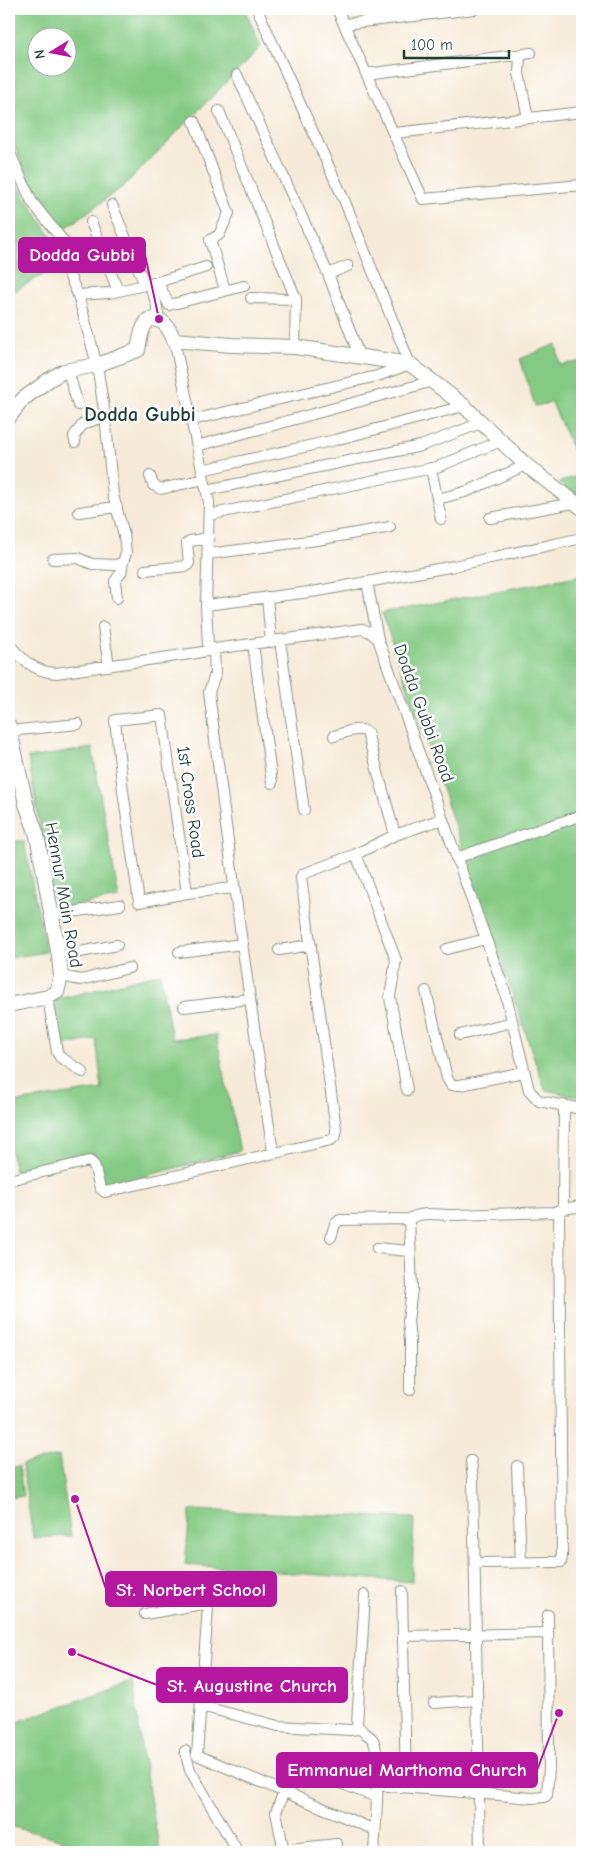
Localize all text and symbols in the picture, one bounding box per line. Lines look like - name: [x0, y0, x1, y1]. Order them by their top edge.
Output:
- north arrow: [28, 28, 78, 78]
- scale bar: [404, 28, 508, 60]
- text: 100 m: [411, 36, 453, 54]
- text: N: [31, 48, 49, 60]
- callout: Dodda Gubbi: [19, 238, 145, 272]
- text: Dodda Gubbi: [29, 244, 135, 266]
- district label: Dodda Gubbi: [84, 403, 196, 426]
- street label: Dodda Gubbi Road: [389, 641, 458, 785]
- street label: 1st Cross Road: [172, 745, 209, 859]
- street label: Hennur Main Road: [40, 821, 87, 970]
- callout: St. Norbert School: [106, 1572, 276, 1606]
- text: St. Norbert School: [116, 1579, 266, 1601]
- callout: St. Augustine Church: [157, 1668, 347, 1702]
- text: St. Augustine Church: [167, 1675, 337, 1697]
- callout: Emmanuel Marthoma Church: [277, 1753, 537, 1787]
- text: Emmanuel Marthoma Church: [287, 1759, 527, 1781]

